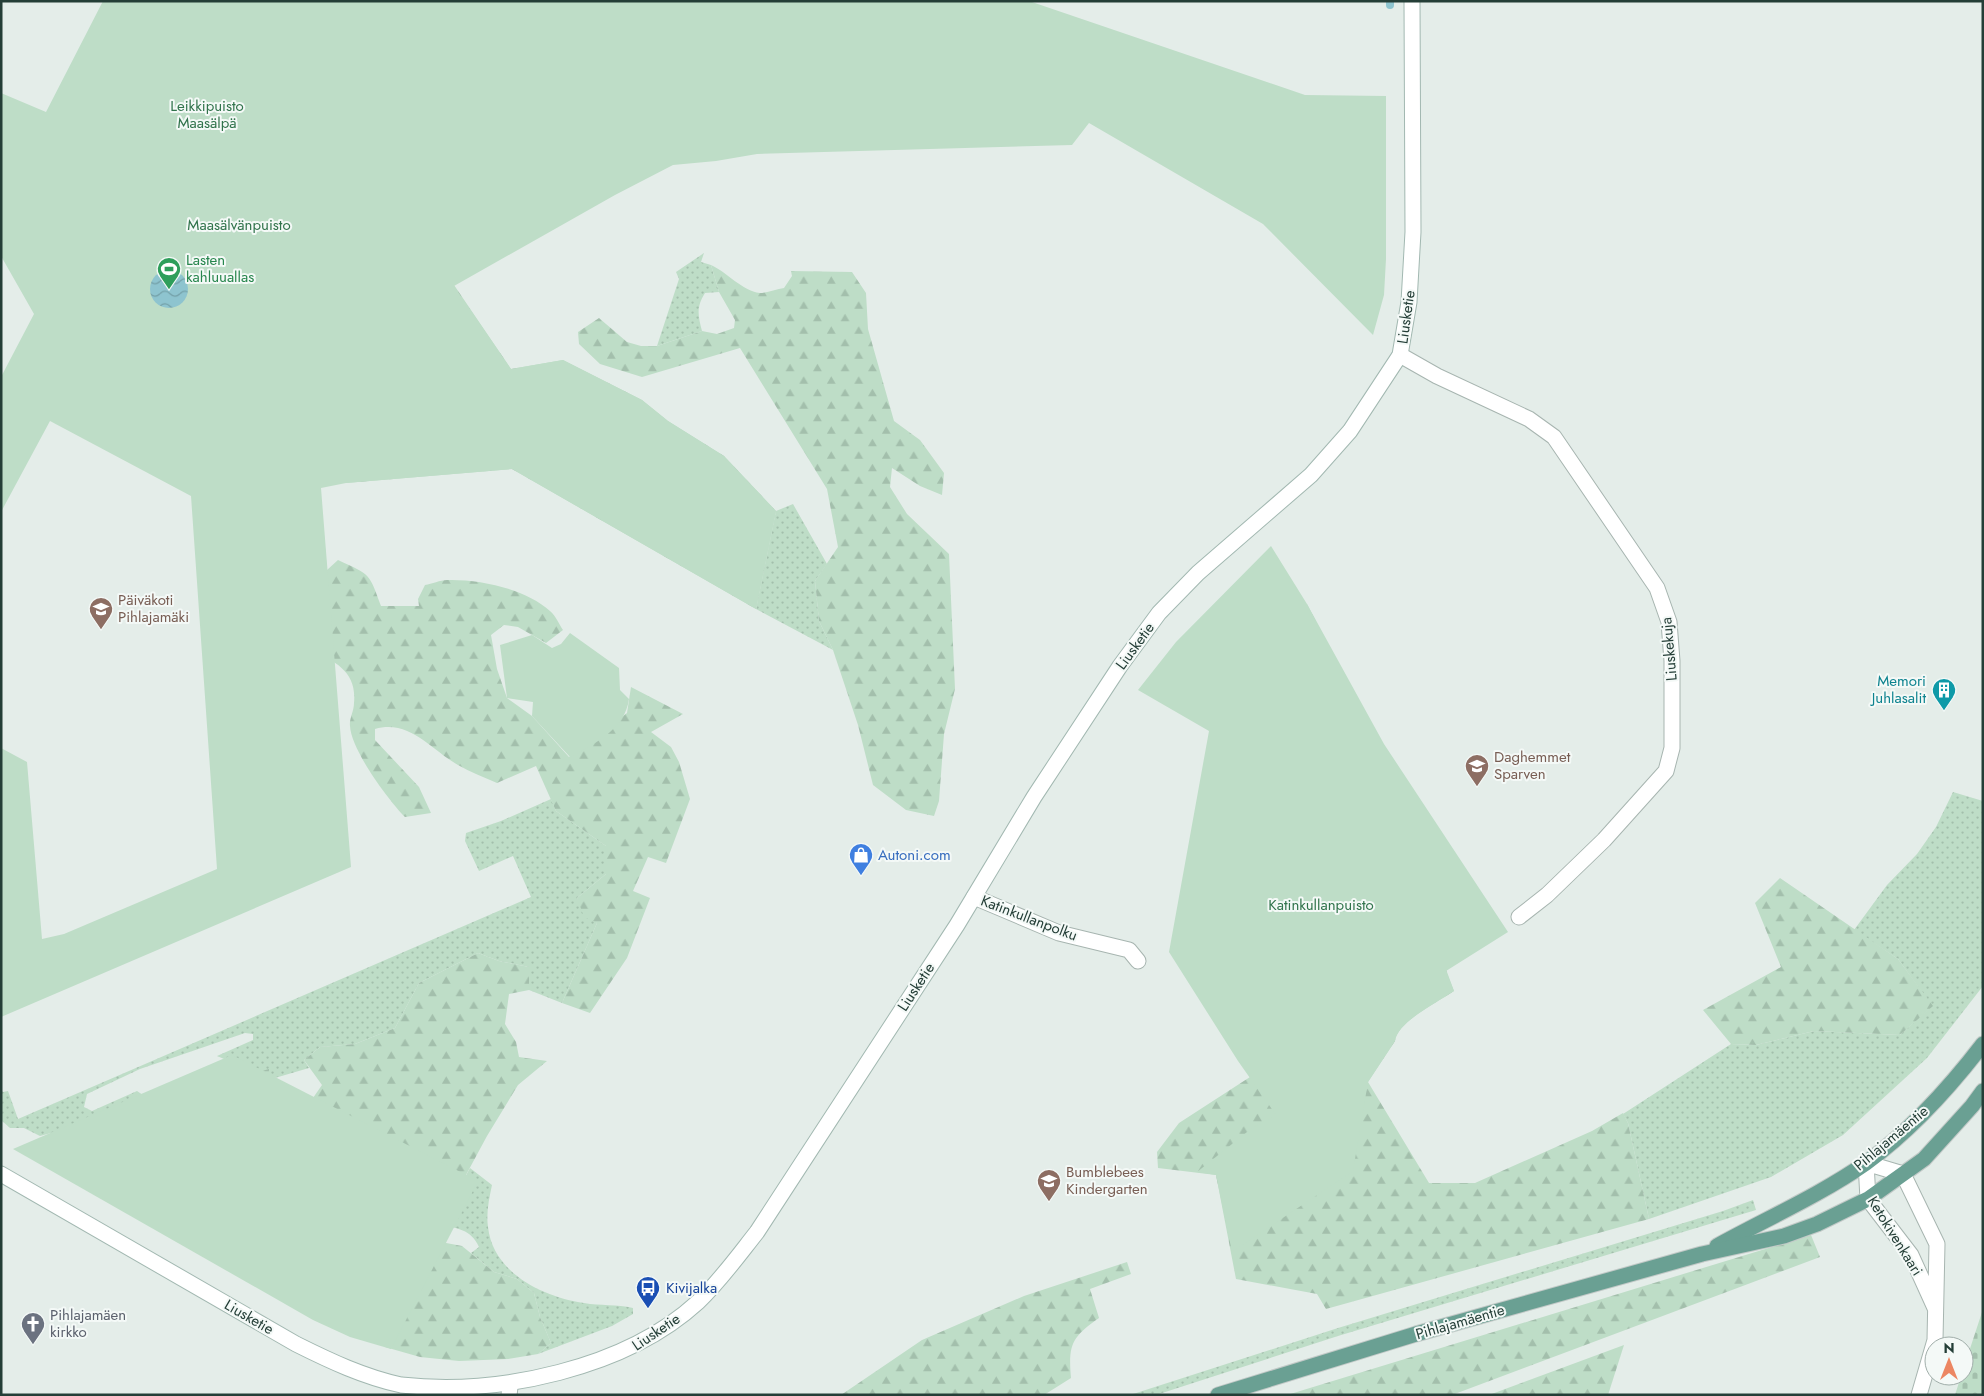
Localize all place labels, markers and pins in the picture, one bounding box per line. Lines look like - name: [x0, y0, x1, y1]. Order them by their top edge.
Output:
- place label: Lasten kahluuallas: [186, 249, 254, 288]
- sports icon: Lasten kahluuallas: [156, 256, 182, 290]
- place label: Päiväkoti Pihlajamäki: [118, 589, 189, 628]
- school or university icon: Päiväkoti Pihlajamäki: [88, 596, 114, 630]
- place label: Memori Juhlasalit: [1870, 670, 1926, 709]
- building icon: Memori Juhlasalit: [1931, 677, 1957, 711]
- place label: Daghemmet Sparven: [1494, 746, 1571, 785]
- school or university icon: Daghemmet Sparven: [1464, 753, 1490, 787]
- shop icon: Autoni.com: [848, 842, 874, 876]
- place label: Autoni.com: [878, 844, 951, 866]
- place label: Bumblebees Kindergarten: [1066, 1161, 1148, 1200]
- school or university icon: Bumblebees Kindergarten: [1036, 1168, 1062, 1202]
- bus stop icon: Kivijalka: [635, 1275, 661, 1309]
- place label: Kivijalka: [666, 1277, 717, 1299]
- place label: Pihlajamäen kirkko: [50, 1304, 126, 1343]
- church icon: Pihlajamäen kirkko: [20, 1311, 46, 1345]

